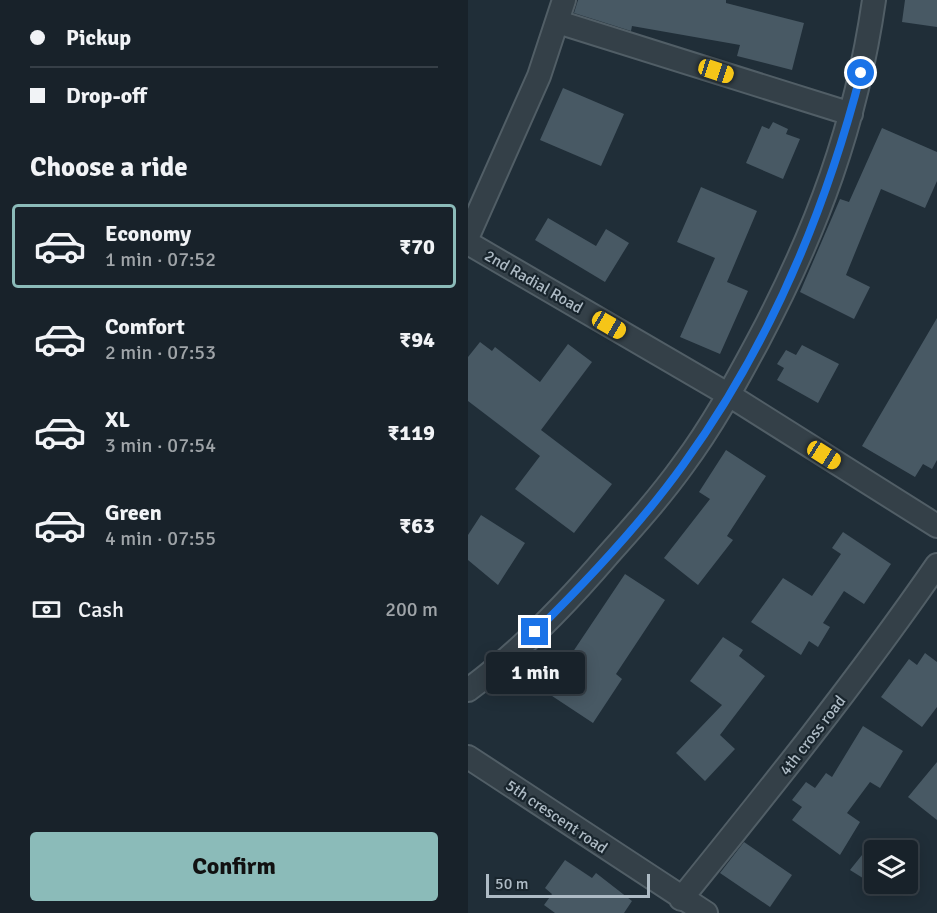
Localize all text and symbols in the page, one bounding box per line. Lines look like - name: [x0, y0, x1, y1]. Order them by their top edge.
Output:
- text: Pickup: [66, 24, 131, 51]
- car: [696, 57, 736, 85]
- route start: [847, 59, 874, 86]
- text: Drop-off: [66, 82, 147, 109]
- text: Choose a ride: [30, 151, 188, 184]
- icon: car: [33, 219, 87, 273]
- text: Economy: [105, 220, 191, 247]
- text: ₹70: [399, 233, 435, 260]
- street label: 2nd Radial Road: [481, 246, 586, 318]
- text: 1 min · 07:52: [105, 247, 216, 272]
- car: [589, 308, 629, 342]
- icon: car: [33, 312, 87, 366]
- text: Comfort: [105, 313, 185, 340]
- text: ₹94: [399, 326, 435, 353]
- text: 2 min · 07:53: [105, 340, 216, 365]
- icon: car: [33, 405, 87, 459]
- text: XL: [105, 406, 130, 433]
- text: ₹119: [387, 419, 435, 446]
- text: 3 min · 07:54: [105, 433, 216, 458]
- car: [804, 438, 844, 472]
- icon: car: [33, 498, 87, 552]
- text: Green: [105, 499, 162, 526]
- text: ₹63: [399, 512, 435, 539]
- text: 4 min · 07:55: [105, 526, 216, 551]
- icon: cash: [30, 593, 63, 626]
- text: Cash: [78, 596, 124, 623]
- text: 200 m: [385, 597, 438, 622]
- route end: [521, 618, 548, 645]
- callout: 1 min: [485, 653, 584, 695]
- text: 1 min: [511, 660, 560, 685]
- street label: 4th cross road: [775, 692, 850, 780]
- street label: 5th crescent road: [502, 775, 611, 858]
- button: Confirm: [30, 832, 438, 901]
- map controls: [864, 840, 918, 894]
- button: layers: [864, 840, 918, 894]
- scale bar: [486, 871, 650, 898]
- text: 50 m: [495, 874, 529, 894]

